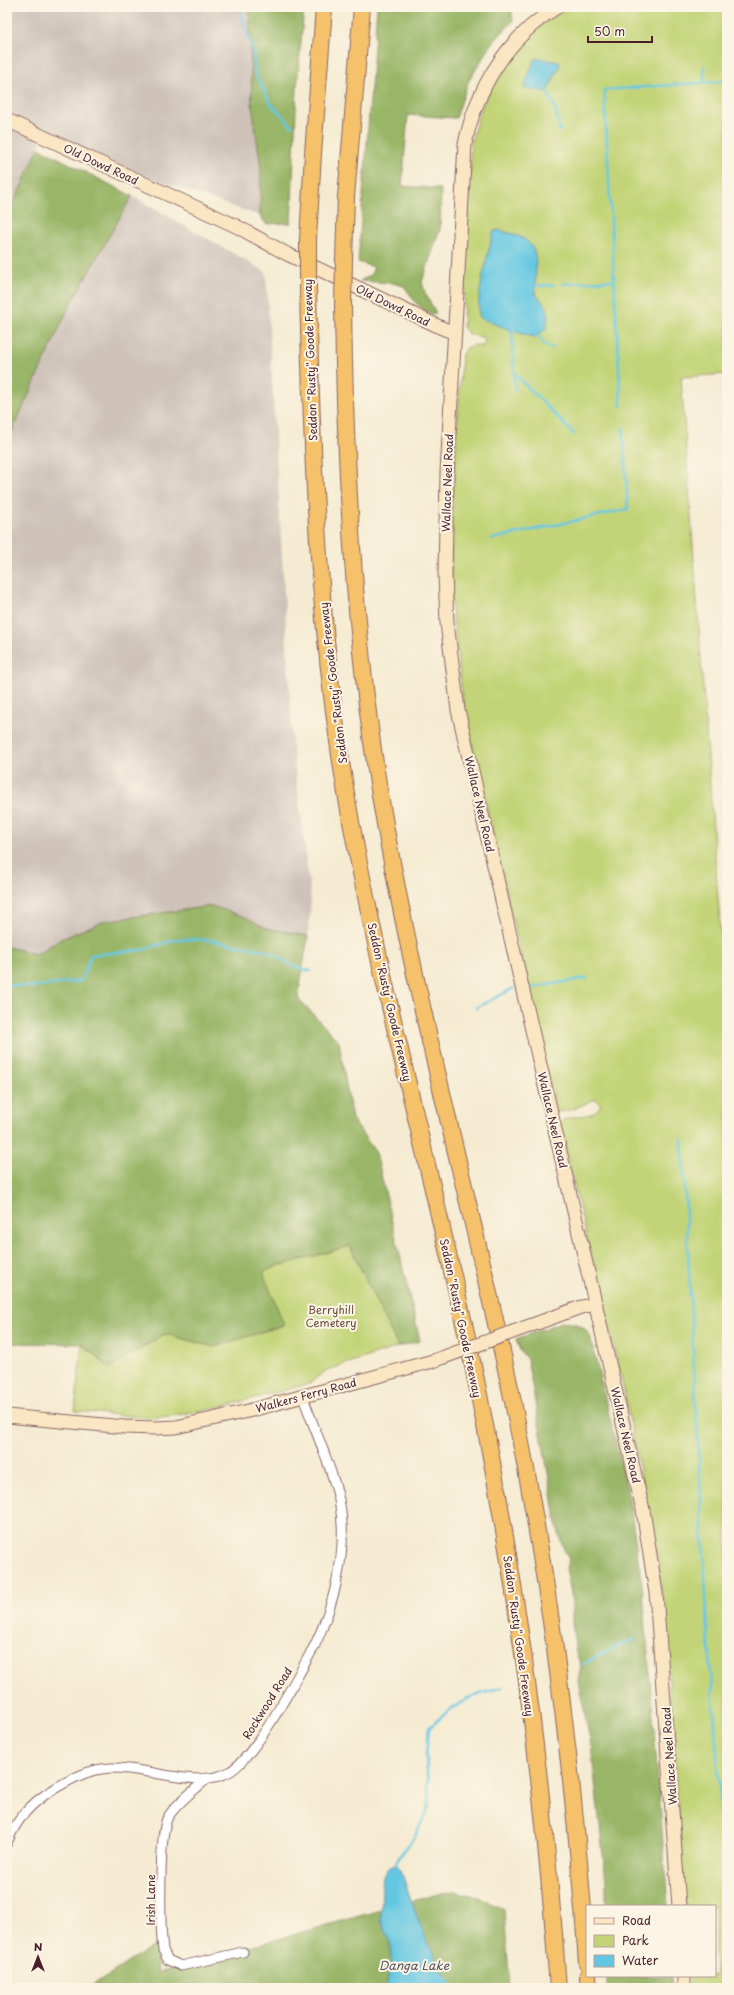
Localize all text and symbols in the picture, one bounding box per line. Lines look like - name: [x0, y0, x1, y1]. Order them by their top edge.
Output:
- scale bar: [588, 18, 652, 44]
- text: 50 m: [594, 22, 625, 40]
- street label: Old Dowd Road: [61, 139, 141, 189]
- street label: Seddon "Rusty" Goode Freeway: [299, 279, 321, 441]
- street label: Old Dowd Road: [353, 280, 433, 330]
- street label: Wallace Neel Road: [437, 434, 457, 532]
- street label: Seddon "Rusty" Goode Freeway: [315, 601, 351, 765]
- street label: Wallace Neel Road: [461, 754, 499, 854]
- street label: Seddon "Rusty" Goode Freeway: [363, 921, 417, 1083]
- street label: Wallace Neel Road: [534, 1070, 572, 1170]
- street label: Seddon "Rusty" Goode Freeway: [436, 1237, 486, 1399]
- park label: Berryhill Cemetery: [305, 1301, 357, 1331]
- street label: Walkers Ferry Road: [254, 1373, 358, 1417]
- street label: Wallace Neel Road: [607, 1385, 645, 1485]
- street label: Seddon "Rusty" Goode Freeway: [499, 1555, 539, 1717]
- street label: Rockwood Road: [238, 1664, 296, 1742]
- street label: Wallace Neel Road: [657, 1706, 681, 1806]
- street label: Irish Lane: [142, 1874, 159, 1926]
- legend: [586, 1905, 716, 1977]
- text: Road: [622, 1911, 651, 1929]
- text: Park: [622, 1931, 649, 1949]
- north arrow: [18, 1937, 58, 1977]
- text: N: [34, 1938, 43, 1955]
- text: Water: [622, 1951, 659, 1969]
- water label: Danga Lake: [379, 1956, 450, 1974]

